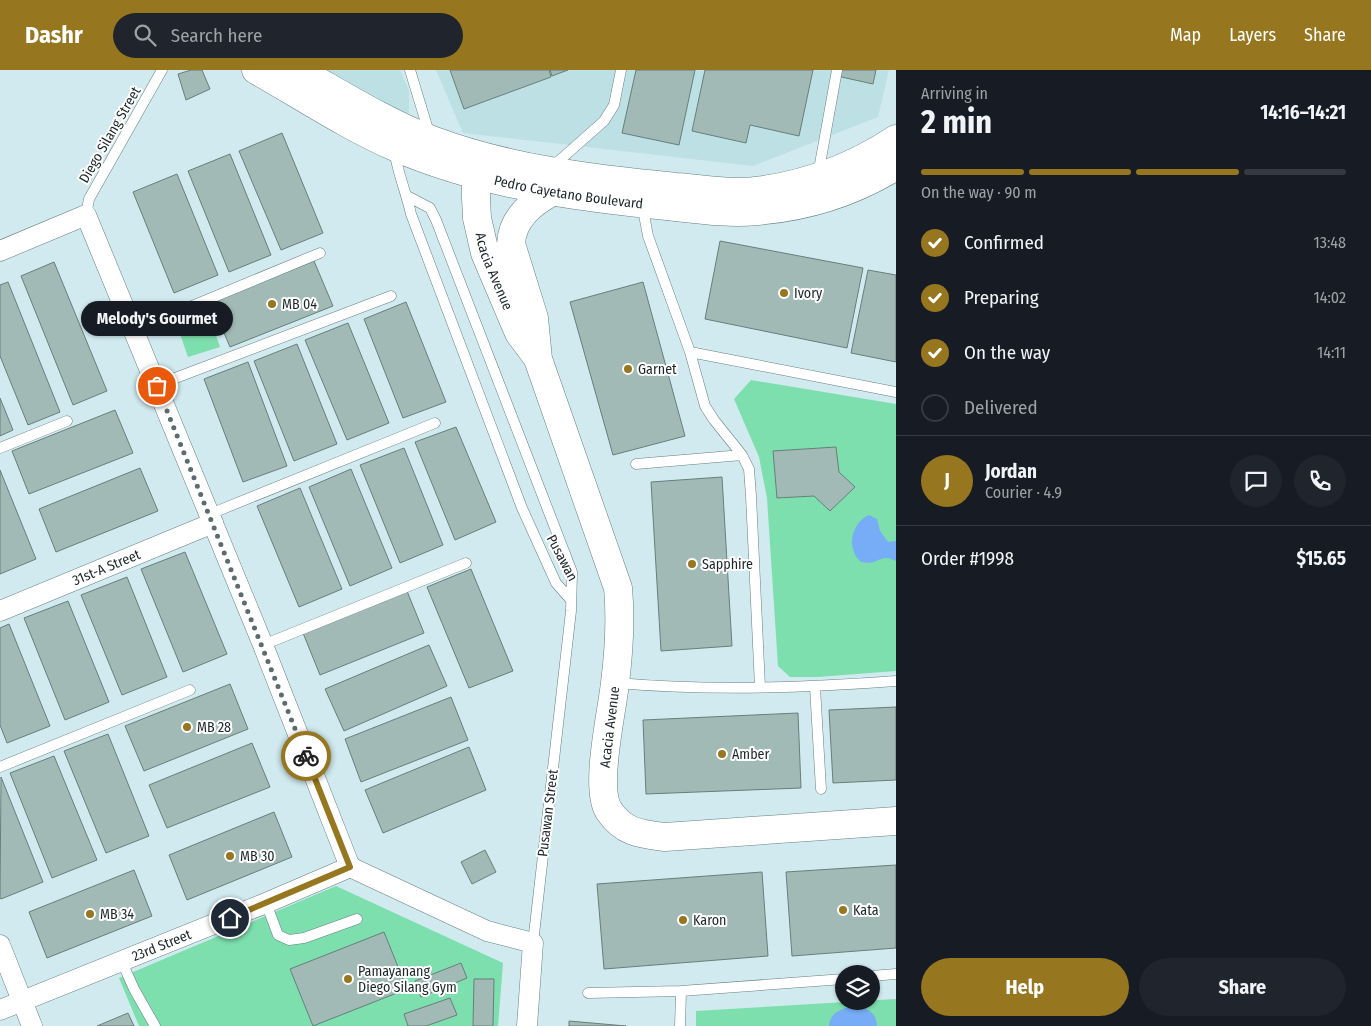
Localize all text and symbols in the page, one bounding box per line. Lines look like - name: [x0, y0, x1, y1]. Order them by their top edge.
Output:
- search box: [113, 13, 463, 58]
- text: Dashr: [25, 21, 83, 49]
- icon: search: [131, 21, 159, 49]
- text: Search here: [171, 24, 262, 47]
- text: Map: [1170, 24, 1201, 46]
- text: Layers: [1229, 24, 1276, 46]
- text: Share: [1304, 24, 1346, 46]
- street label: Diego Silang Street: [76, 84, 145, 186]
- text: Arriving in: [921, 84, 988, 103]
- text: 14:16–14:21: [1260, 101, 1346, 124]
- text: 2 min: [921, 103, 992, 141]
- street label: Pedro Cayetano Boulevard: [492, 171, 644, 212]
- text: On the way · 90 m: [921, 183, 1037, 202]
- icon: check: [921, 229, 949, 257]
- street label: Acacia Avenue: [472, 231, 517, 313]
- text: Confirmed: [964, 231, 1044, 254]
- text: 13:48: [1313, 233, 1346, 252]
- icon: check: [921, 284, 949, 312]
- place label: Ivory: [794, 285, 823, 302]
- text: Preparing: [964, 286, 1039, 309]
- marker: Ivory: [778, 287, 790, 299]
- text: 14:02: [1313, 288, 1346, 307]
- place label: MB 04: [282, 296, 317, 313]
- marker: MB 04: [266, 298, 278, 310]
- callout: Melody's Gourmet: [81, 301, 233, 336]
- text: Melody's Gourmet: [97, 309, 217, 328]
- icon: check: [921, 339, 949, 367]
- text: On the way: [964, 341, 1050, 364]
- text: 14:11: [1317, 343, 1346, 362]
- place label: Garnet: [638, 361, 677, 378]
- marker: Garnet: [622, 363, 634, 375]
- pin: [136, 365, 178, 407]
- icon: bag: [143, 372, 171, 400]
- text: Delivered: [964, 396, 1038, 419]
- button: chat: [1230, 455, 1282, 507]
- button: phone: [1294, 455, 1346, 507]
- text: Jordan: [985, 460, 1037, 483]
- text: J: [944, 469, 950, 492]
- text: Courier · 4.9: [985, 483, 1062, 502]
- street label: Pusawan: [543, 532, 581, 584]
- street label: 31st-A Street: [70, 545, 143, 589]
- text: Order #1998: [921, 547, 1014, 570]
- text: $15.65: [1297, 547, 1346, 570]
- place label: Sapphire: [702, 556, 753, 573]
- marker: Sapphire: [686, 558, 698, 570]
- street label: Acacia Avenue: [597, 685, 623, 769]
- place label: MB 28: [197, 719, 231, 736]
- marker: MB 28: [181, 721, 193, 733]
- courier: [281, 731, 331, 781]
- icon: bike: [292, 742, 320, 770]
- place label: Amber: [732, 746, 769, 763]
- marker: Amber: [716, 748, 728, 760]
- street label: Pusawan Street: [534, 768, 562, 858]
- place label: MB 30: [240, 848, 275, 865]
- marker: MB 30: [224, 850, 236, 862]
- pin: [209, 897, 251, 939]
- place label: Kata: [853, 902, 879, 919]
- icon: home: [216, 904, 244, 932]
- marker: Kata: [837, 904, 849, 916]
- place label: MB 34: [100, 906, 134, 923]
- marker: MB 34: [84, 908, 96, 920]
- place label: Karon: [693, 912, 726, 929]
- marker: Karon: [677, 914, 689, 926]
- street label: 23rd Street: [129, 925, 194, 965]
- button: Help: [921, 958, 1129, 1016]
- button: Share: [1139, 958, 1346, 1016]
- place label: Pamayanang Diego Silang Gym: [358, 963, 457, 996]
- map controls: [835, 965, 880, 1010]
- button: layers: [835, 965, 880, 1010]
- marker: Pamayanang Diego Silang Gym: [342, 973, 354, 985]

